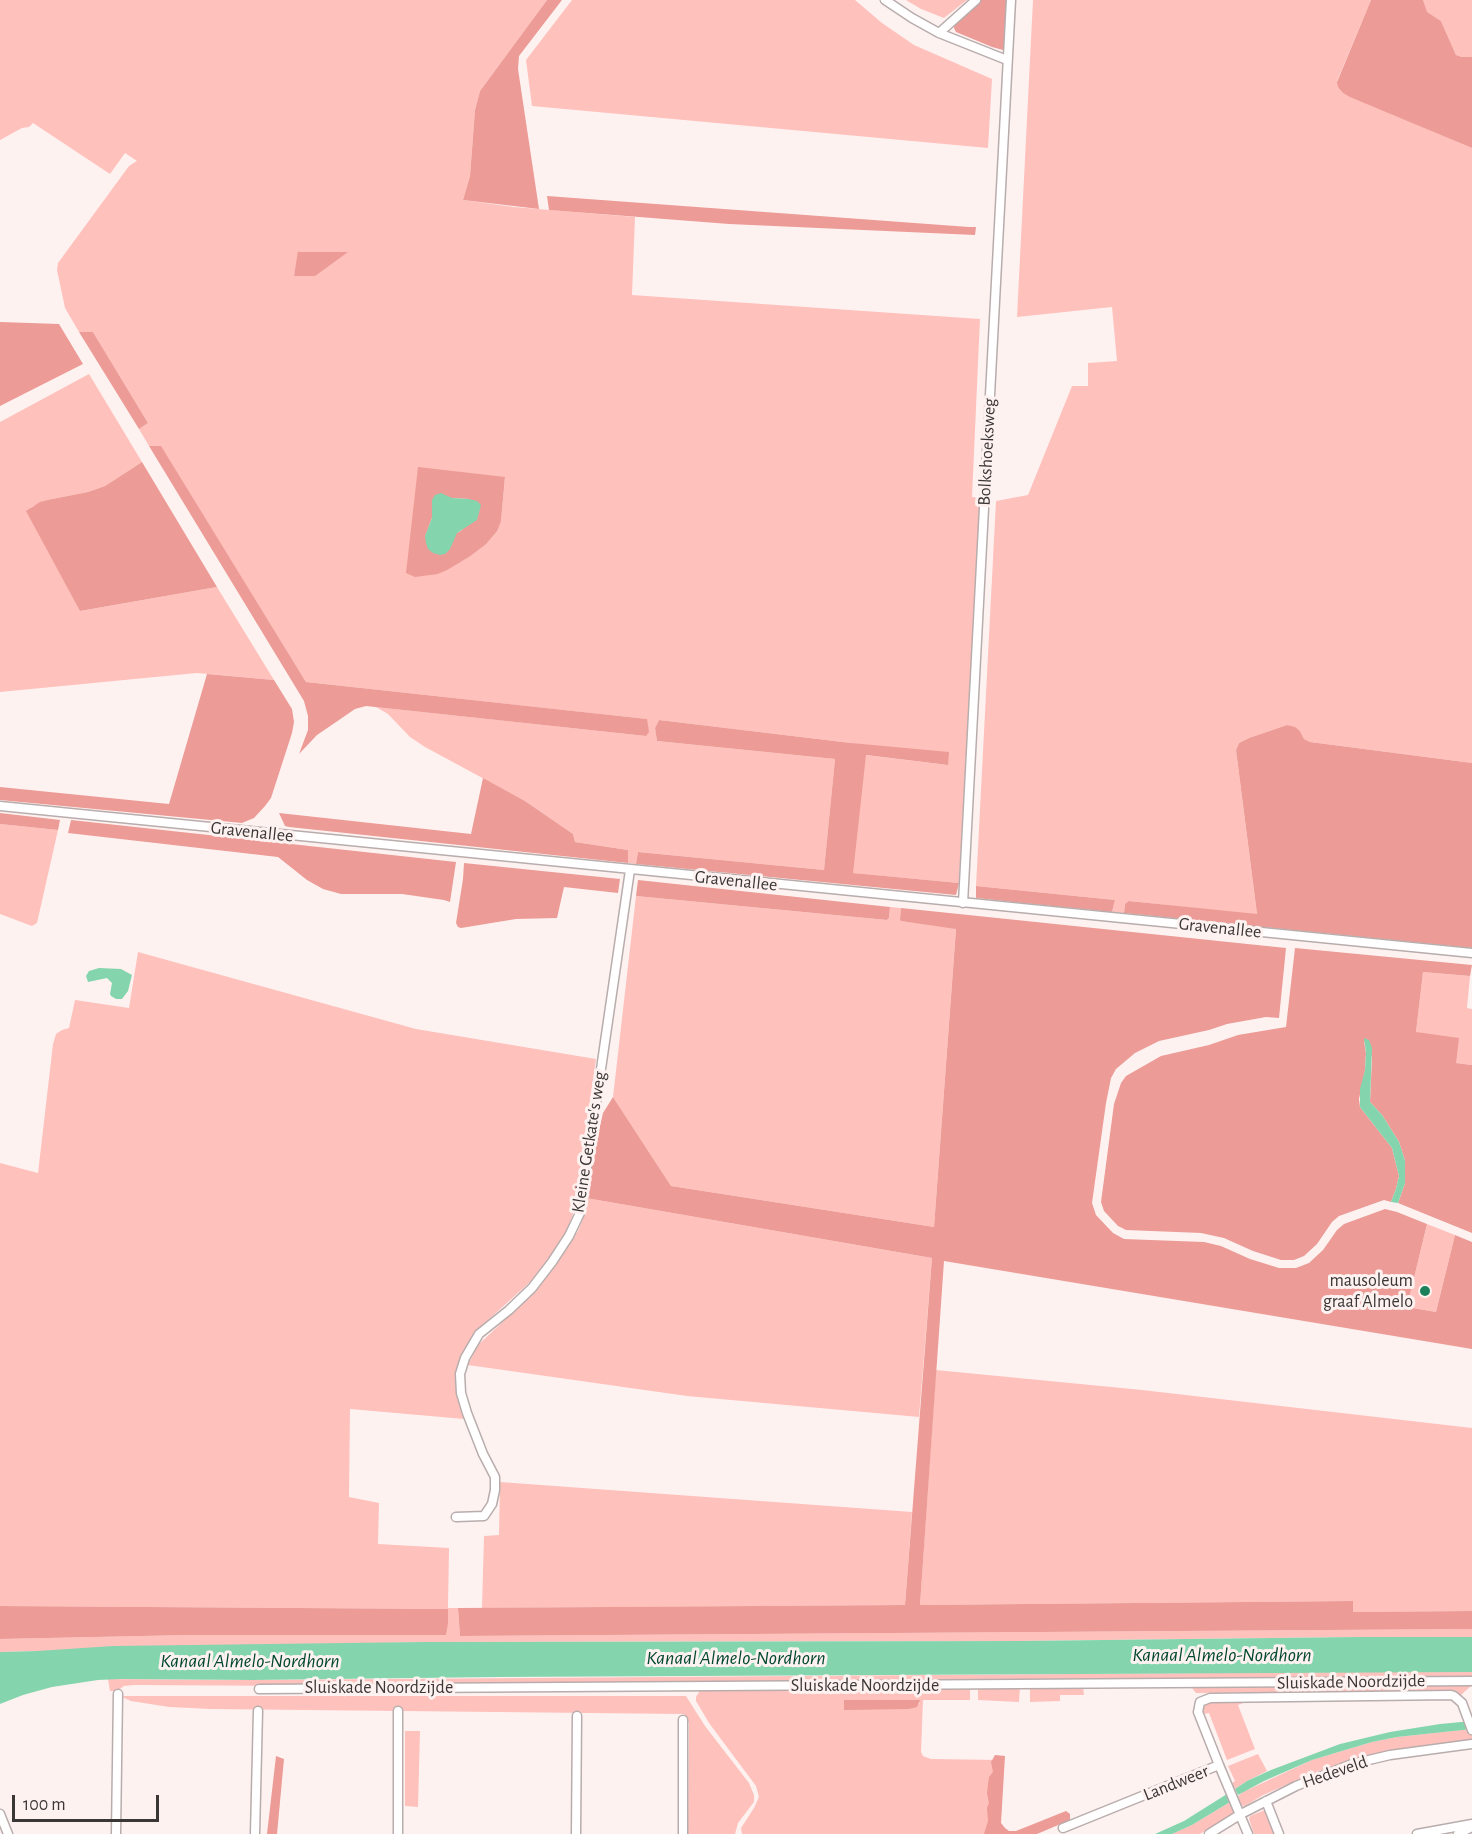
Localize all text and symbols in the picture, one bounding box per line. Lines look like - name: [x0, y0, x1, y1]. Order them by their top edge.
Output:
- street label: Bolkshoeksweg: [973, 398, 1001, 506]
- street label: Gravenallee: [210, 817, 294, 847]
- street label: Gravenallee: [694, 866, 778, 896]
- street label: Gravenallee: [1178, 913, 1262, 943]
- street label: Kleine Getkate's weg: [567, 1070, 611, 1214]
- place label: mausoleum graaf Almelo: [1323, 1270, 1413, 1312]
- marker: mausoleum graaf Almelo: [1418, 1284, 1432, 1298]
- water label: Kanaal Almelo-Nordhorn: [1132, 1643, 1312, 1667]
- water label: Kanaal Almelo-Nordhorn: [646, 1646, 826, 1670]
- water label: Kanaal Almelo-Nordhorn: [160, 1649, 340, 1673]
- street label: Sluiskade Noordzijde: [1277, 1670, 1425, 1694]
- street label: Sluiskade Noordzijde: [791, 1675, 939, 1697]
- street label: Sluiskade Noordzijde: [305, 1677, 453, 1699]
- street label: Hedeveld: [1300, 1751, 1370, 1793]
- street label: Landweer: [1140, 1760, 1212, 1806]
- scale bar: [15, 1783, 162, 1821]
- text: 100 m: [23, 1796, 66, 1814]

